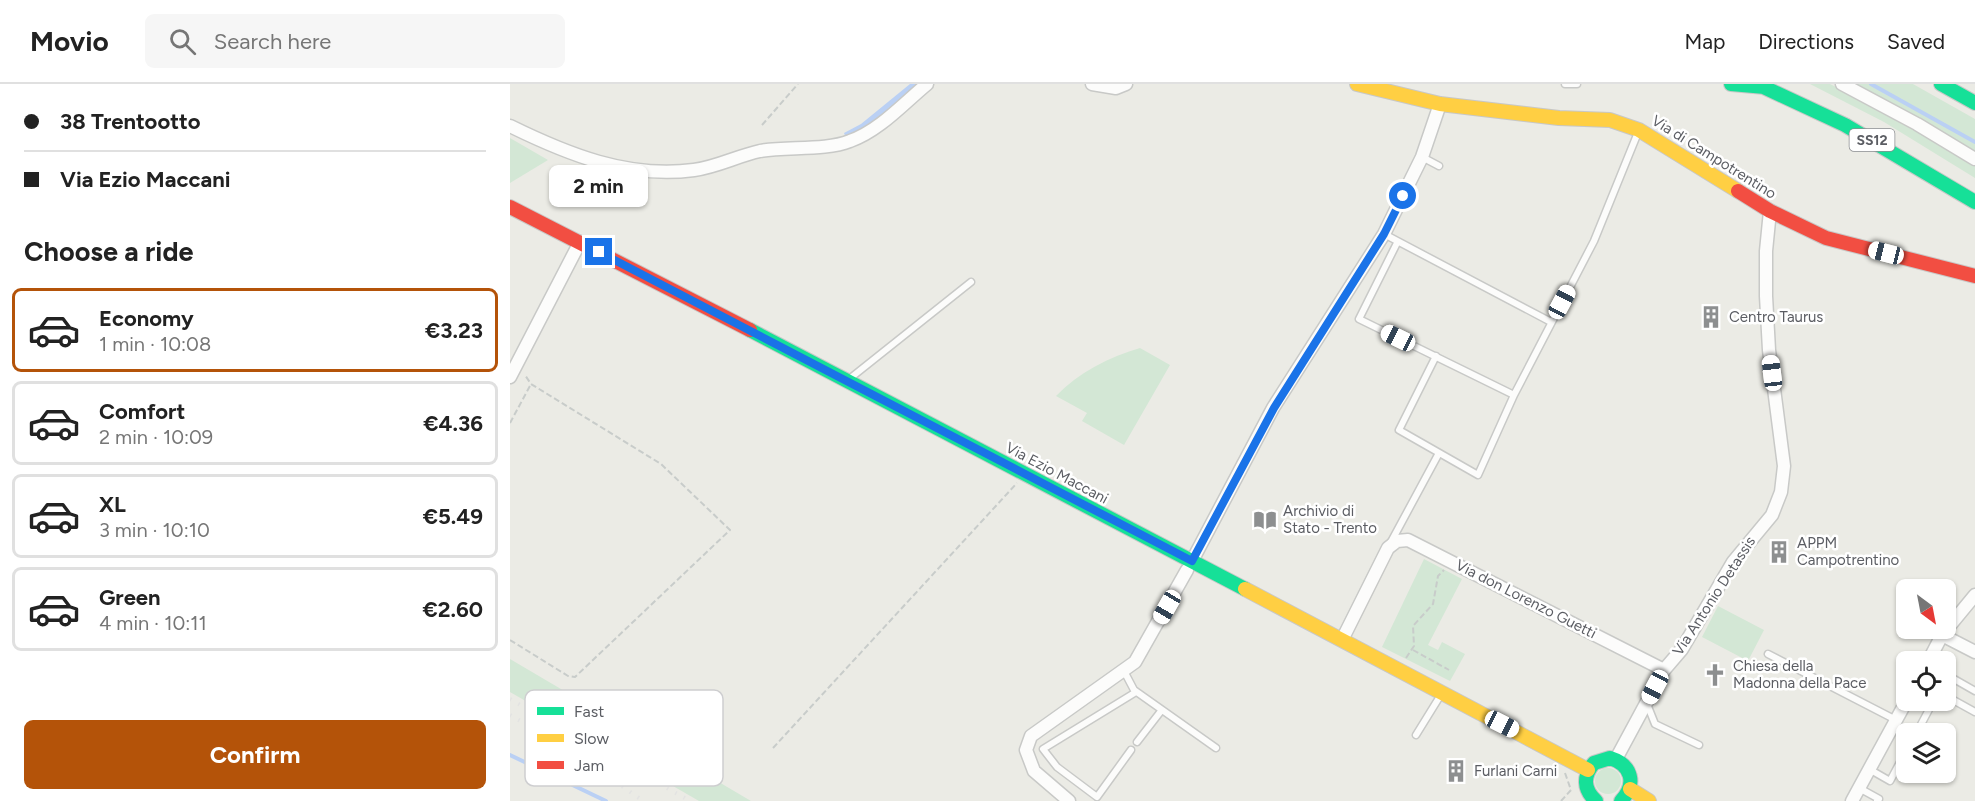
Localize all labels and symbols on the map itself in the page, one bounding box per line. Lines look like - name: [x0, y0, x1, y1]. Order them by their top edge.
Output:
- street label: Via di Campotrentino: [1648, 111, 1780, 203]
- road number: SS12: [1850, 129, 1894, 151]
- callout: 2 min: [550, 165, 648, 207]
- route start: [1389, 182, 1416, 209]
- route end: [585, 238, 612, 265]
- car: [1866, 240, 1906, 266]
- car: [1546, 282, 1578, 322]
- building icon: Centro Taurus: [1698, 304, 1724, 330]
- place label: Centro Taurus: [1729, 308, 1823, 326]
- car: [1378, 322, 1418, 354]
- car: [1761, 354, 1783, 392]
- street label: Via Ezio Maccani: [1003, 438, 1111, 508]
- place label: Archivio di Stato - Trento: [1283, 502, 1377, 537]
- library icon: Archivio di Stato - Trento: [1252, 507, 1278, 533]
- street label: Via Antonio Detassis: [1669, 533, 1759, 659]
- place label: APPM Campotrentino: [1797, 534, 1900, 569]
- building icon: APPM Campotrentino: [1766, 539, 1792, 565]
- street label: Via don Lorenzo Guetti: [1453, 556, 1599, 642]
- north arrow: [1896, 579, 1956, 639]
- car: [1150, 587, 1184, 627]
- place label: Chiesa della Madonna della Pace: [1733, 657, 1866, 692]
- church icon: Chiesa della Madonna della Pace: [1702, 662, 1728, 688]
- car: [1639, 667, 1671, 707]
- legend: [525, 690, 723, 786]
- text: Fast: [574, 702, 604, 721]
- car: [1482, 708, 1522, 740]
- text: Slow: [574, 729, 609, 748]
- text: Jam: [574, 756, 604, 775]
- building icon: Furlani Carni: [1443, 758, 1469, 784]
- place label: Furlani Carni: [1474, 762, 1557, 780]

